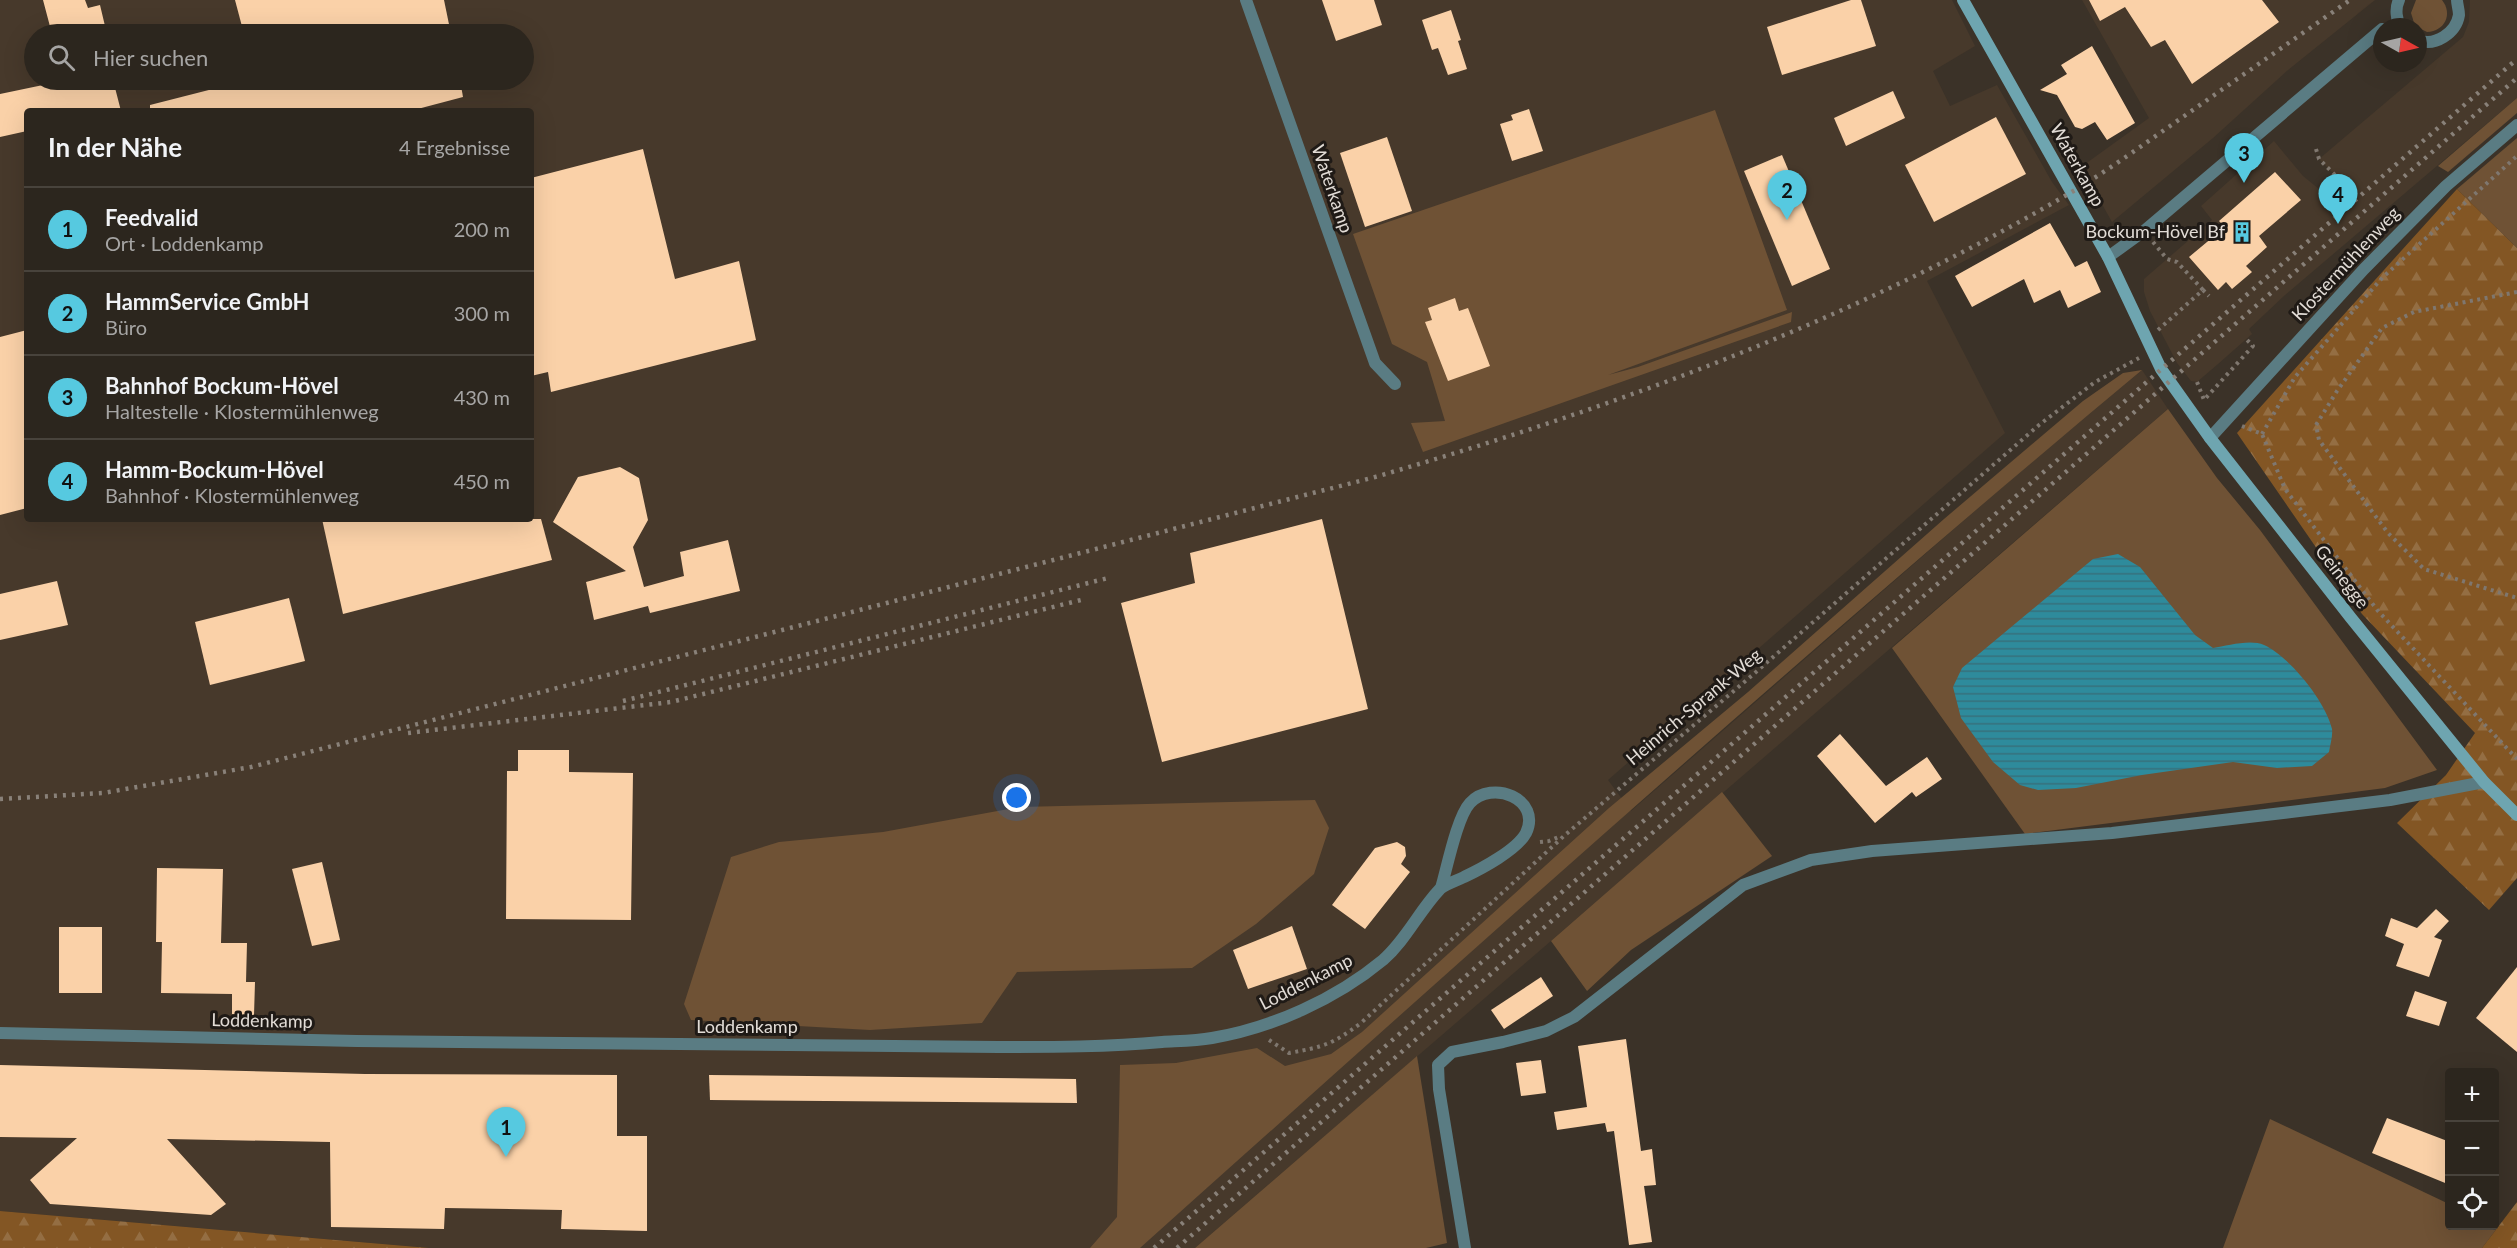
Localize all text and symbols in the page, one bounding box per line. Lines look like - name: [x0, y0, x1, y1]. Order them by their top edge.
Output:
- north arrow: [2373, 18, 2427, 72]
- search box: [24, 24, 534, 90]
- icon: search: [45, 41, 78, 74]
- text: Hier suchen: [93, 44, 208, 71]
- street label: Waterkamp: [2046, 119, 2110, 210]
- text: In der Nähe: [48, 131, 182, 163]
- pin: 3: [2224, 134, 2264, 183]
- text: 4 Ergebnisse: [399, 135, 510, 159]
- street label: Waterkamp: [1308, 142, 1358, 236]
- pin: 2: [1768, 170, 1806, 220]
- pin: 4: [2318, 174, 2358, 224]
- street label: Klostermühlenweg: [2287, 202, 2404, 325]
- text: Feedvalid: [105, 204, 199, 231]
- text: 1: [62, 217, 73, 241]
- text: 200 m: [454, 217, 510, 241]
- place label: Bockum-Hövel Bf: [2086, 220, 2226, 242]
- building icon: Bockum-Hövel Bf: [2230, 220, 2254, 244]
- text: Ort · Loddenkamp: [105, 231, 263, 255]
- text: HammService GmbH: [105, 288, 310, 315]
- text: 2: [62, 301, 73, 325]
- text: 300 m: [454, 301, 510, 325]
- text: Büro: [105, 315, 147, 339]
- text: Bahnhof Bockum-Hövel: [105, 372, 339, 399]
- text: 3: [62, 385, 73, 409]
- text: 430 m: [454, 385, 510, 409]
- text: Haltestelle · Klostermühlenweg: [105, 399, 379, 423]
- text: Hamm-Bockum-Hövel: [105, 456, 324, 483]
- text: 4: [62, 469, 73, 493]
- text: 450 m: [454, 469, 510, 493]
- text: Bahnhof · Klostermühlenweg: [105, 483, 359, 507]
- street label: Geinegge: [2311, 540, 2374, 612]
- street label: Heinrich-Sprank-Weg: [1621, 643, 1766, 769]
- your location: [1002, 783, 1031, 812]
- street label: Loddenkamp: [1255, 948, 1356, 1014]
- street label: Loddenkamp: [211, 1008, 313, 1032]
- street label: Loddenkamp: [696, 1015, 798, 1037]
- map controls: [2445, 1068, 2499, 1230]
- button: +: [2445, 1068, 2499, 1122]
- pin: 1: [486, 1108, 526, 1157]
- button: −: [2445, 1122, 2499, 1176]
- button: locate: [2445, 1176, 2499, 1230]

